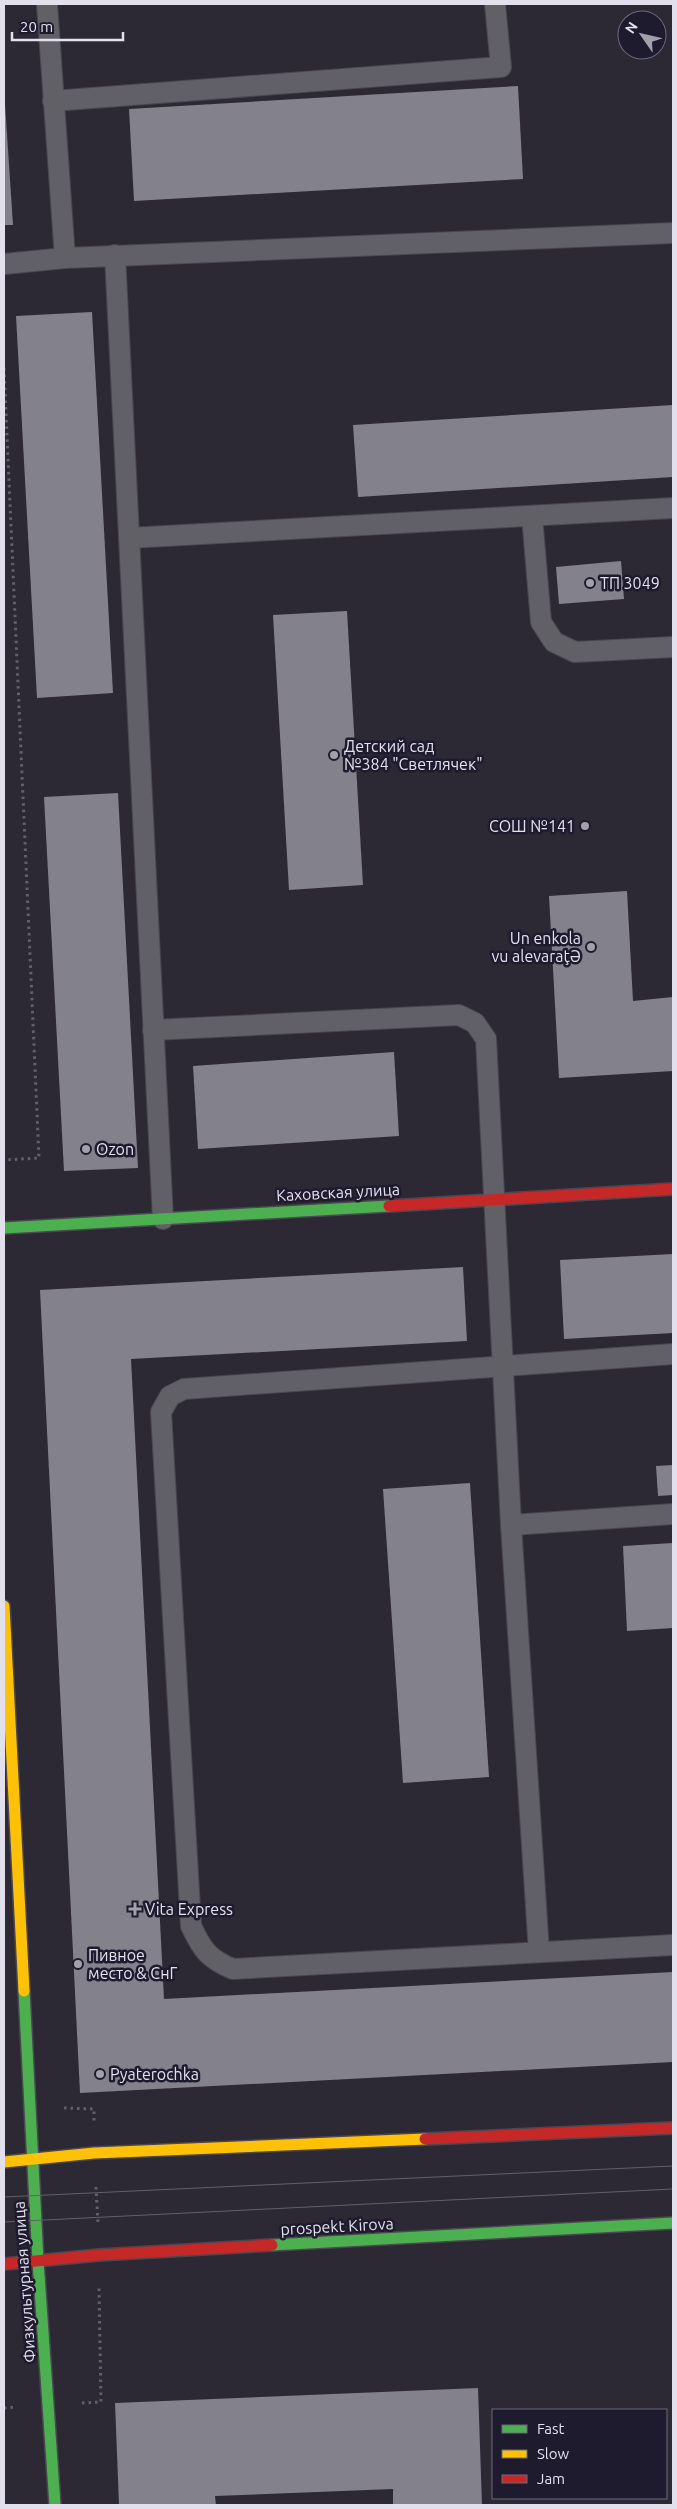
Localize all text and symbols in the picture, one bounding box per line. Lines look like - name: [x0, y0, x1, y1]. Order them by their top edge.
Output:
- scale bar: [12, 10, 124, 42]
- north arrow: [617, 10, 667, 60]
- text: 20 m: [20, 18, 53, 35]
- text: N: [622, 19, 641, 37]
- place label: ТП 3049: [600, 574, 660, 592]
- marker: ТП 3049: [584, 577, 596, 589]
- place label: Детский сад №384 "Светлячек": [344, 737, 483, 773]
- marker: Детский сад №384 "Светлячек": [328, 749, 340, 761]
- place label: СОШ №141: [489, 817, 575, 835]
- marker: СОШ №141: [579, 820, 591, 832]
- place label: Un enkola vu alevaraţə: [491, 929, 581, 965]
- marker: Un enkola vu alevaraţə: [585, 941, 597, 953]
- place label: Ozon: [96, 1140, 134, 1158]
- marker: Ozon: [80, 1143, 92, 1155]
- street label: Каховская улица: [276, 1180, 400, 1204]
- place label: Vita Express: [145, 1900, 233, 1918]
- marker: Vita Express: [129, 1903, 141, 1915]
- place label: Пивное место & СнГ: [88, 1946, 178, 1982]
- marker: Пивное место & СнГ: [72, 1958, 84, 1970]
- place label: Pyaterochka: [110, 2065, 199, 2083]
- marker: Pyaterochka: [94, 2068, 106, 2080]
- street label: Физкультурная улица: [9, 2201, 39, 2363]
- street label: prospekt Kirova: [280, 2214, 394, 2238]
- legend: [492, 2409, 667, 2499]
- text: Fast: [537, 2420, 565, 2437]
- text: Slow: [537, 2445, 570, 2462]
- text: Jam: [537, 2470, 565, 2487]

